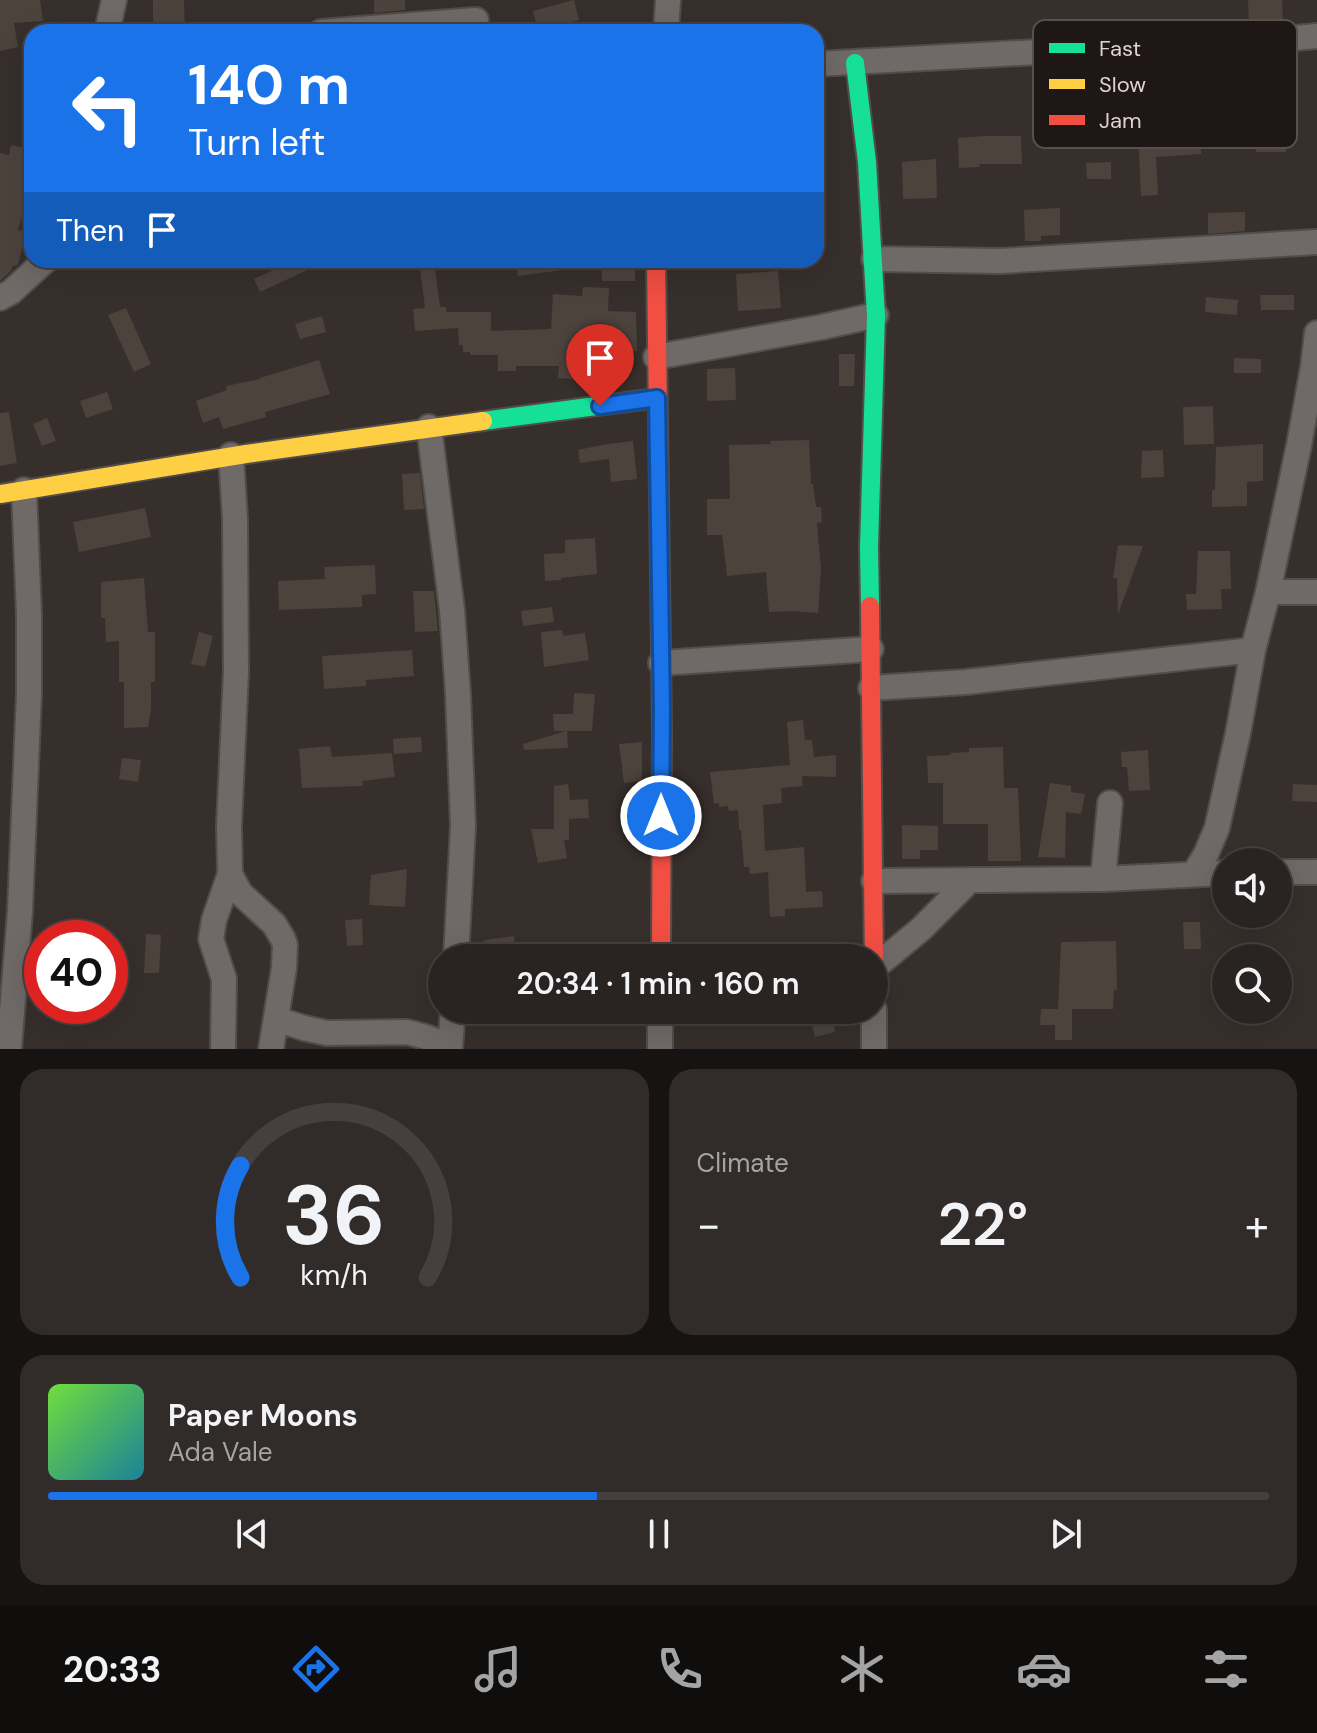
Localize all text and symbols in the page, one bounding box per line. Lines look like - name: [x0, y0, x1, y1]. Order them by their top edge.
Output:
- legend: [1033, 20, 1297, 148]
- text: Fast: [1099, 34, 1141, 63]
- text: 140 m: [188, 48, 350, 121]
- icon: left: [56, 56, 160, 160]
- text: Slow: [1099, 70, 1146, 99]
- text: Jam: [1099, 106, 1142, 135]
- text: Turn left: [188, 119, 325, 166]
- icon: arrive: [140, 208, 184, 252]
- text: Then: [56, 211, 124, 250]
- pin: [566, 324, 634, 406]
- icon: arrive: [578, 336, 622, 380]
- position arrow: [619, 774, 703, 858]
- map controls: [1212, 848, 1292, 1024]
- button: sound: [1212, 848, 1292, 928]
- speed limit sign: 40: [24, 920, 128, 1024]
- button: search: [1212, 944, 1292, 1024]
- text: 20:34 · 1 min · 160 m: [517, 964, 799, 1003]
- text: Climate: [697, 1146, 789, 1180]
- text: 36: [283, 1161, 386, 1270]
- text: 22°: [937, 1185, 1028, 1264]
- text: −: [697, 1196, 721, 1254]
- text: +: [1245, 1196, 1269, 1254]
- text: km/h: [300, 1257, 368, 1294]
- text: Paper Moons: [168, 1396, 358, 1435]
- text: Ada Vale: [168, 1435, 273, 1469]
- icon: previous: [230, 1512, 274, 1556]
- icon: pause: [637, 1512, 681, 1556]
- icon: next: [1044, 1512, 1088, 1556]
- icon: directions: [288, 1641, 344, 1697]
- icon: music: [470, 1641, 526, 1697]
- icon: phone: [652, 1641, 708, 1697]
- icon: climate: [834, 1641, 890, 1697]
- icon: car: [1016, 1641, 1072, 1697]
- icon: filters: [1198, 1641, 1254, 1697]
- text: 20:33: [63, 1646, 162, 1693]

